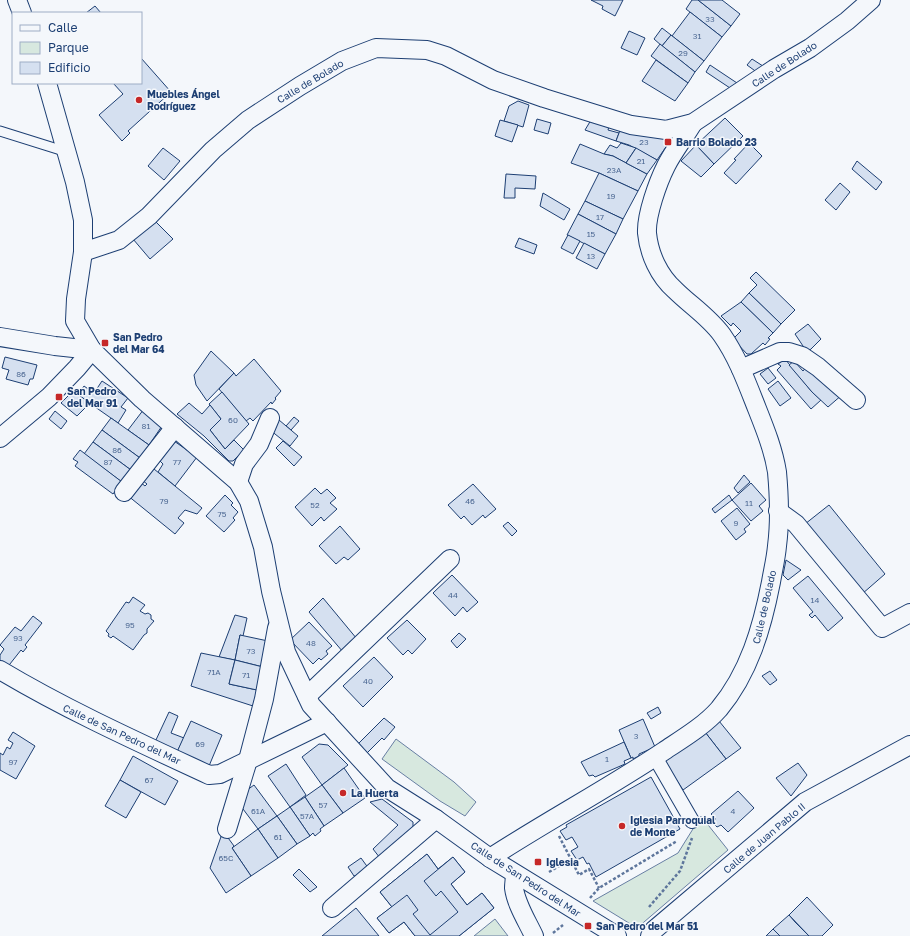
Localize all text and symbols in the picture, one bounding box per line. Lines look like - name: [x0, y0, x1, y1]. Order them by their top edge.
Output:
- legend: [12, 12, 142, 84]
- house number: 33: [705, 14, 715, 24]
- text: Calle: [48, 20, 78, 35]
- house number: 31: [693, 31, 701, 41]
- street label: Calle de Bolado: [749, 38, 819, 90]
- text: Parque: [48, 40, 89, 55]
- house number: 29: [678, 48, 688, 58]
- street label: Calle de Bolado: [275, 56, 345, 106]
- text: Edificio: [48, 60, 90, 75]
- place label: Muebles Ángel Rodríguez: [147, 88, 220, 112]
- marker: Muebles Ángel Rodríguez: [134, 95, 144, 105]
- place label: Barrio Bolado 23: [676, 136, 757, 148]
- house number: 23: [639, 137, 649, 147]
- marker: Barrio Bolado 23: [663, 137, 673, 147]
- house number: 21: [637, 156, 645, 166]
- house number: 23A: [607, 165, 622, 175]
- house number: 19: [607, 191, 616, 201]
- house number: 17: [596, 212, 604, 222]
- house number: 15: [587, 229, 596, 239]
- house number: 13: [587, 251, 596, 261]
- place label: San Pedro del Mar 64: [113, 331, 165, 355]
- marker: San Pedro del Mar 64: [100, 338, 110, 348]
- house number: 86: [16, 369, 26, 379]
- place label: San Pedro del Mar 91: [67, 385, 118, 409]
- marker: San Pedro del Mar 91: [54, 392, 64, 402]
- house number: 60: [228, 415, 238, 425]
- house number: 81: [142, 421, 150, 431]
- house number: 86: [112, 445, 122, 455]
- house number: 87: [103, 457, 113, 467]
- house number: 77: [173, 457, 181, 467]
- house number: 79: [159, 496, 169, 506]
- house number: 46: [465, 496, 475, 506]
- house number: 11: [745, 498, 753, 508]
- house number: 52: [310, 500, 320, 510]
- house number: 75: [218, 509, 227, 519]
- house number: 9: [734, 518, 739, 528]
- street label: Calle de Bolado: [750, 569, 778, 645]
- house number: 44: [448, 590, 458, 600]
- house number: 14: [811, 595, 819, 605]
- house number: 95: [125, 620, 135, 630]
- house number: 93: [13, 633, 23, 643]
- house number: 48: [306, 638, 316, 648]
- house number: 73: [247, 646, 256, 656]
- house number: 71A: [207, 667, 221, 677]
- house number: 71: [242, 670, 250, 680]
- house number: 40: [363, 676, 373, 686]
- street label: Calle de San Pedro del Mar: [61, 701, 183, 767]
- house number: 3: [634, 731, 639, 741]
- house number: 69: [195, 739, 205, 749]
- house number: 1: [605, 754, 609, 764]
- house number: 97: [8, 757, 18, 767]
- house number: 67: [144, 775, 154, 785]
- place label: La Huerta: [351, 787, 399, 799]
- marker: La Huerta: [338, 788, 348, 798]
- house number: 57: [319, 800, 327, 810]
- street label: Calle de Juan Pablo II: [720, 800, 808, 876]
- house number: 61A: [251, 806, 266, 816]
- house number: 4: [731, 806, 736, 816]
- house number: 57A: [300, 811, 315, 821]
- place label: Iglesia Parroquial de Monte: [630, 814, 716, 838]
- marker: Iglesia Parroquial de Monte: [617, 821, 627, 831]
- house number: 61: [274, 832, 282, 842]
- street label: Calle de San Pedro del Mar: [469, 839, 583, 919]
- house number: 65C: [219, 853, 234, 863]
- place label: Iglesia: [546, 856, 579, 868]
- marker: Iglesia: [533, 857, 543, 867]
- place label: San Pedro del Mar 51: [596, 920, 698, 932]
- marker: San Pedro del Mar 51: [583, 921, 593, 931]

